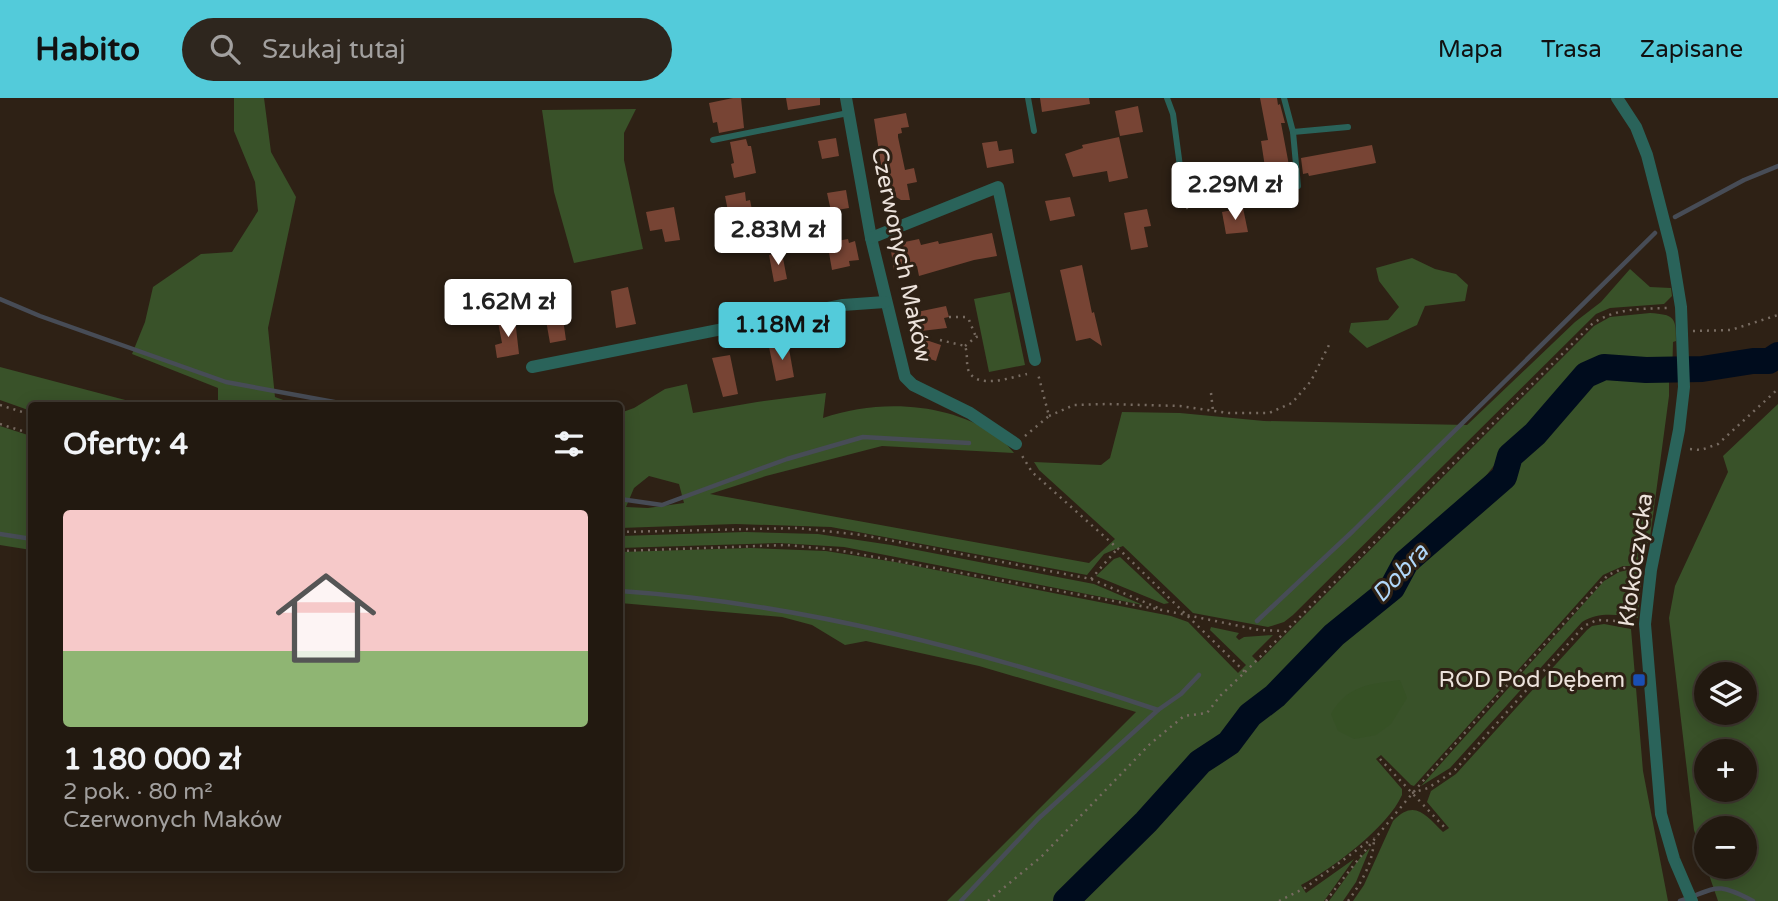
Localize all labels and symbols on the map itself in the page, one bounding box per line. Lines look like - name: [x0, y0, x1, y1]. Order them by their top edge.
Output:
- street label: Czerwonych Maków: [865, 145, 937, 365]
- pin: 2.29M zł: [1163, 162, 1307, 222]
- pin: 2.83M zł: [706, 208, 850, 267]
- pin: 1.62M zł: [436, 280, 580, 339]
- pin: 1.18M zł: [710, 302, 854, 362]
- street label: Kłokoczycka: [1613, 491, 1659, 629]
- water label: Dobra: [1366, 537, 1435, 608]
- place label: ROD Pod Dębem: [1439, 666, 1625, 694]
- marker: ROD Pod Dębem: [1631, 672, 1647, 688]

